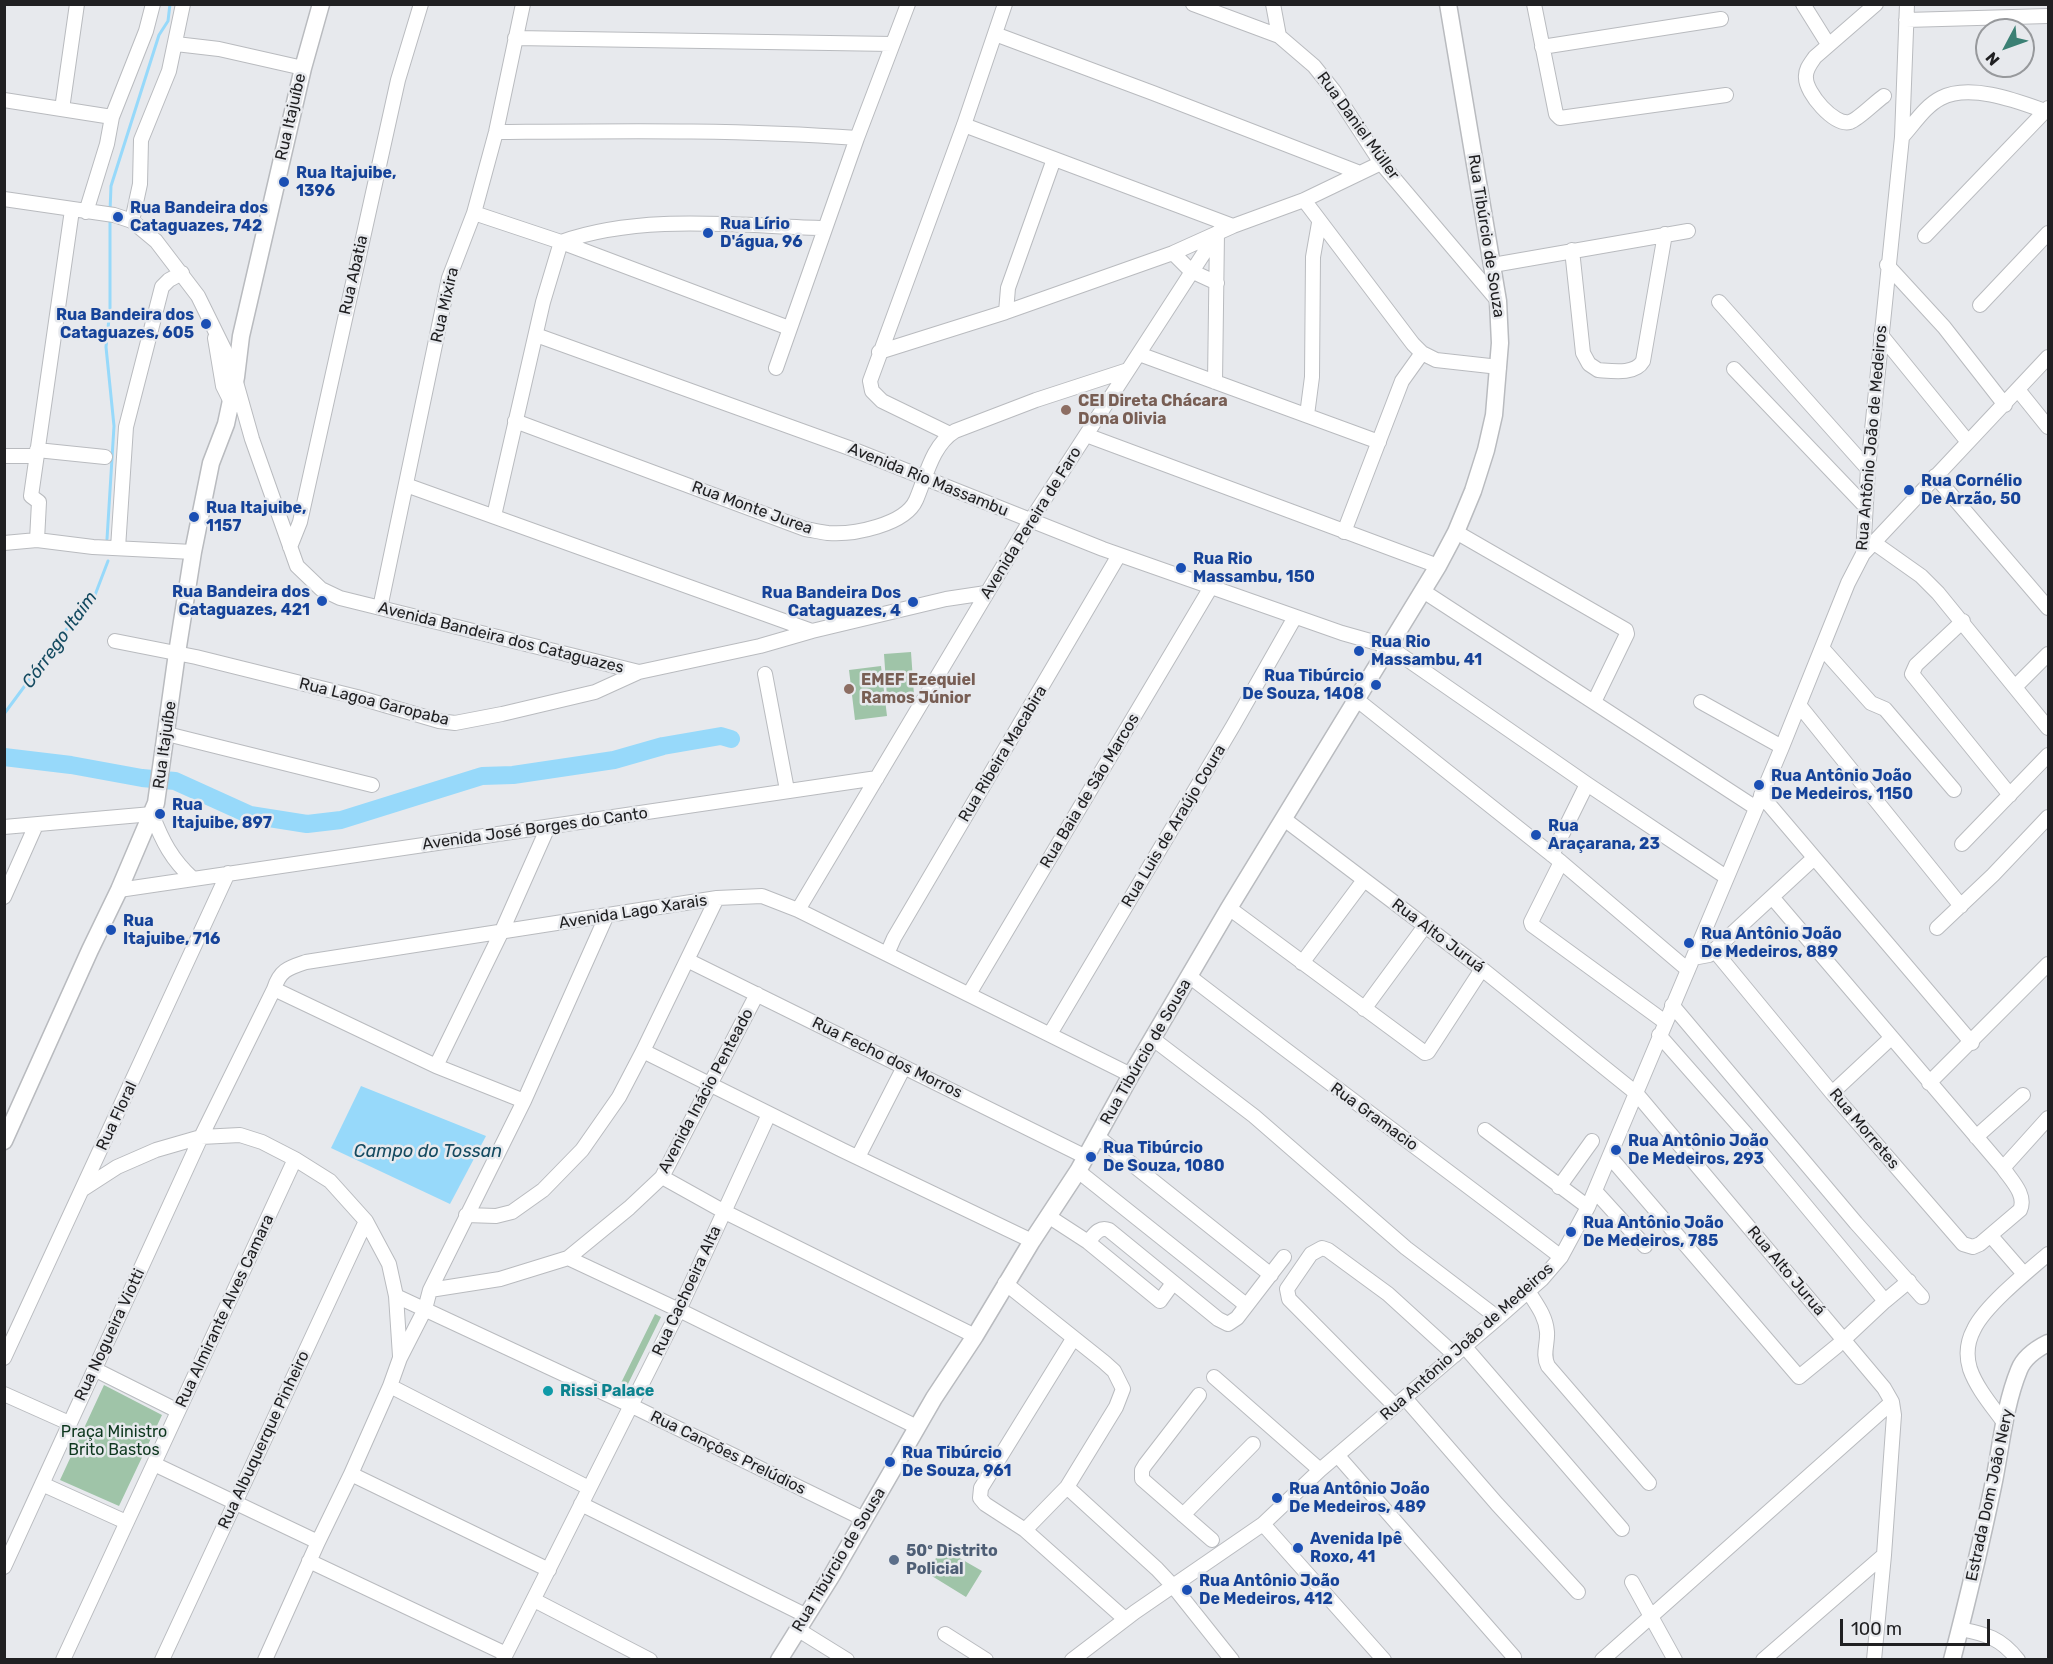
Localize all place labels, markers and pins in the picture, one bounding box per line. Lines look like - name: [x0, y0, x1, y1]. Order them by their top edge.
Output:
- place label: Rua Itajuibe, 1396: [296, 163, 397, 201]
- marker: Rua Itajuibe, 1396: [277, 175, 291, 189]
- place label: Rua Bandeira dos Cataguazes, 742: [130, 198, 268, 236]
- marker: Rua Bandeira dos Cataguazes, 742: [111, 210, 125, 224]
- place label: Rua Lírio D'água, 96: [720, 214, 803, 252]
- marker: Rua Lírio D'água, 96: [701, 226, 715, 240]
- place label: Rua Bandeira dos Cataguazes, 605: [56, 305, 194, 343]
- marker: Rua Bandeira dos Cataguazes, 605: [199, 317, 213, 331]
- place label: CEI Direta Chácara Dona Olivia: [1078, 391, 1228, 429]
- marker: CEI Direta Chácara Dona Olivia: [1059, 403, 1073, 417]
- place label: Rua Cornélio De Arzão, 50: [1921, 471, 2022, 509]
- marker: Rua Cornélio De Arzão, 50: [1902, 483, 1916, 497]
- place label: Rua Itajuibe, 1157: [206, 498, 307, 536]
- marker: Rua Itajuibe, 1157: [187, 510, 201, 524]
- place label: Rua Rio Massambu, 150: [1193, 549, 1315, 587]
- marker: Rua Rio Massambu, 150: [1174, 561, 1188, 575]
- place label: Rua Bandeira dos Cataguazes, 421: [172, 582, 310, 620]
- place label: Rua Bandeira Dos Cataguazes, 4: [762, 583, 901, 621]
- marker: Rua Bandeira dos Cataguazes, 421: [315, 594, 329, 608]
- marker: Rua Bandeira Dos Cataguazes, 4: [906, 595, 920, 609]
- place label: Rua Rio Massambu, 41: [1371, 632, 1482, 670]
- marker: Rua Rio Massambu, 41: [1352, 644, 1366, 658]
- place label: Rua Tibúrcio De Souza, 1408: [1242, 666, 1364, 704]
- place label: EMEF Ezequiel Ramos Júnior: [861, 670, 975, 708]
- marker: Rua Tibúrcio De Souza, 1408: [1369, 678, 1383, 692]
- marker: EMEF Ezequiel Ramos Júnior: [842, 682, 856, 696]
- place label: Rua Antônio João De Medeiros, 1150: [1771, 766, 1913, 804]
- marker: Rua Antônio João De Medeiros, 1150: [1752, 778, 1766, 792]
- place label: Rua Itajuibe, 897: [172, 795, 272, 833]
- marker: Rua Itajuibe, 897: [153, 807, 167, 821]
- place label: Rua Araçarana, 23: [1548, 816, 1660, 854]
- marker: Rua Araçarana, 23: [1529, 828, 1543, 842]
- place label: Rua Itajuibe, 716: [123, 911, 220, 949]
- marker: Rua Itajuibe, 716: [104, 923, 118, 937]
- place label: Rua Antônio João De Medeiros, 889: [1701, 924, 1842, 962]
- marker: Rua Antônio João De Medeiros, 889: [1682, 936, 1696, 950]
- place label: Rua Antônio João De Medeiros, 293: [1628, 1131, 1769, 1169]
- place label: Rua Tibúrcio De Souza, 1080: [1103, 1138, 1225, 1176]
- marker: Rua Antônio João De Medeiros, 293: [1609, 1143, 1623, 1157]
- marker: Rua Tibúrcio De Souza, 1080: [1084, 1150, 1098, 1164]
- place label: Rua Antônio João De Medeiros, 785: [1583, 1213, 1724, 1251]
- marker: Rua Antônio João De Medeiros, 785: [1564, 1225, 1578, 1239]
- place label: Rissi Palace: [560, 1381, 654, 1401]
- marker: Rissi Palace: [541, 1384, 555, 1398]
- place label: Rua Tibúrcio De Souza, 961: [902, 1443, 1011, 1481]
- marker: Rua Tibúrcio De Souza, 961: [883, 1455, 897, 1469]
- place label: Rua Antônio João De Medeiros, 489: [1289, 1479, 1430, 1517]
- marker: Rua Antônio João De Medeiros, 489: [1270, 1491, 1284, 1505]
- place label: Avenida Ipê Roxo, 41: [1310, 1529, 1402, 1567]
- place label: 50º Distrito Policial: [906, 1541, 998, 1579]
- marker: Avenida Ipê Roxo, 41: [1291, 1541, 1305, 1555]
- marker: 50º Distrito Policial: [887, 1553, 901, 1567]
- place label: Rua Antônio João De Medeiros, 412: [1199, 1571, 1340, 1609]
- marker: Rua Antônio João De Medeiros, 412: [1180, 1583, 1194, 1597]

